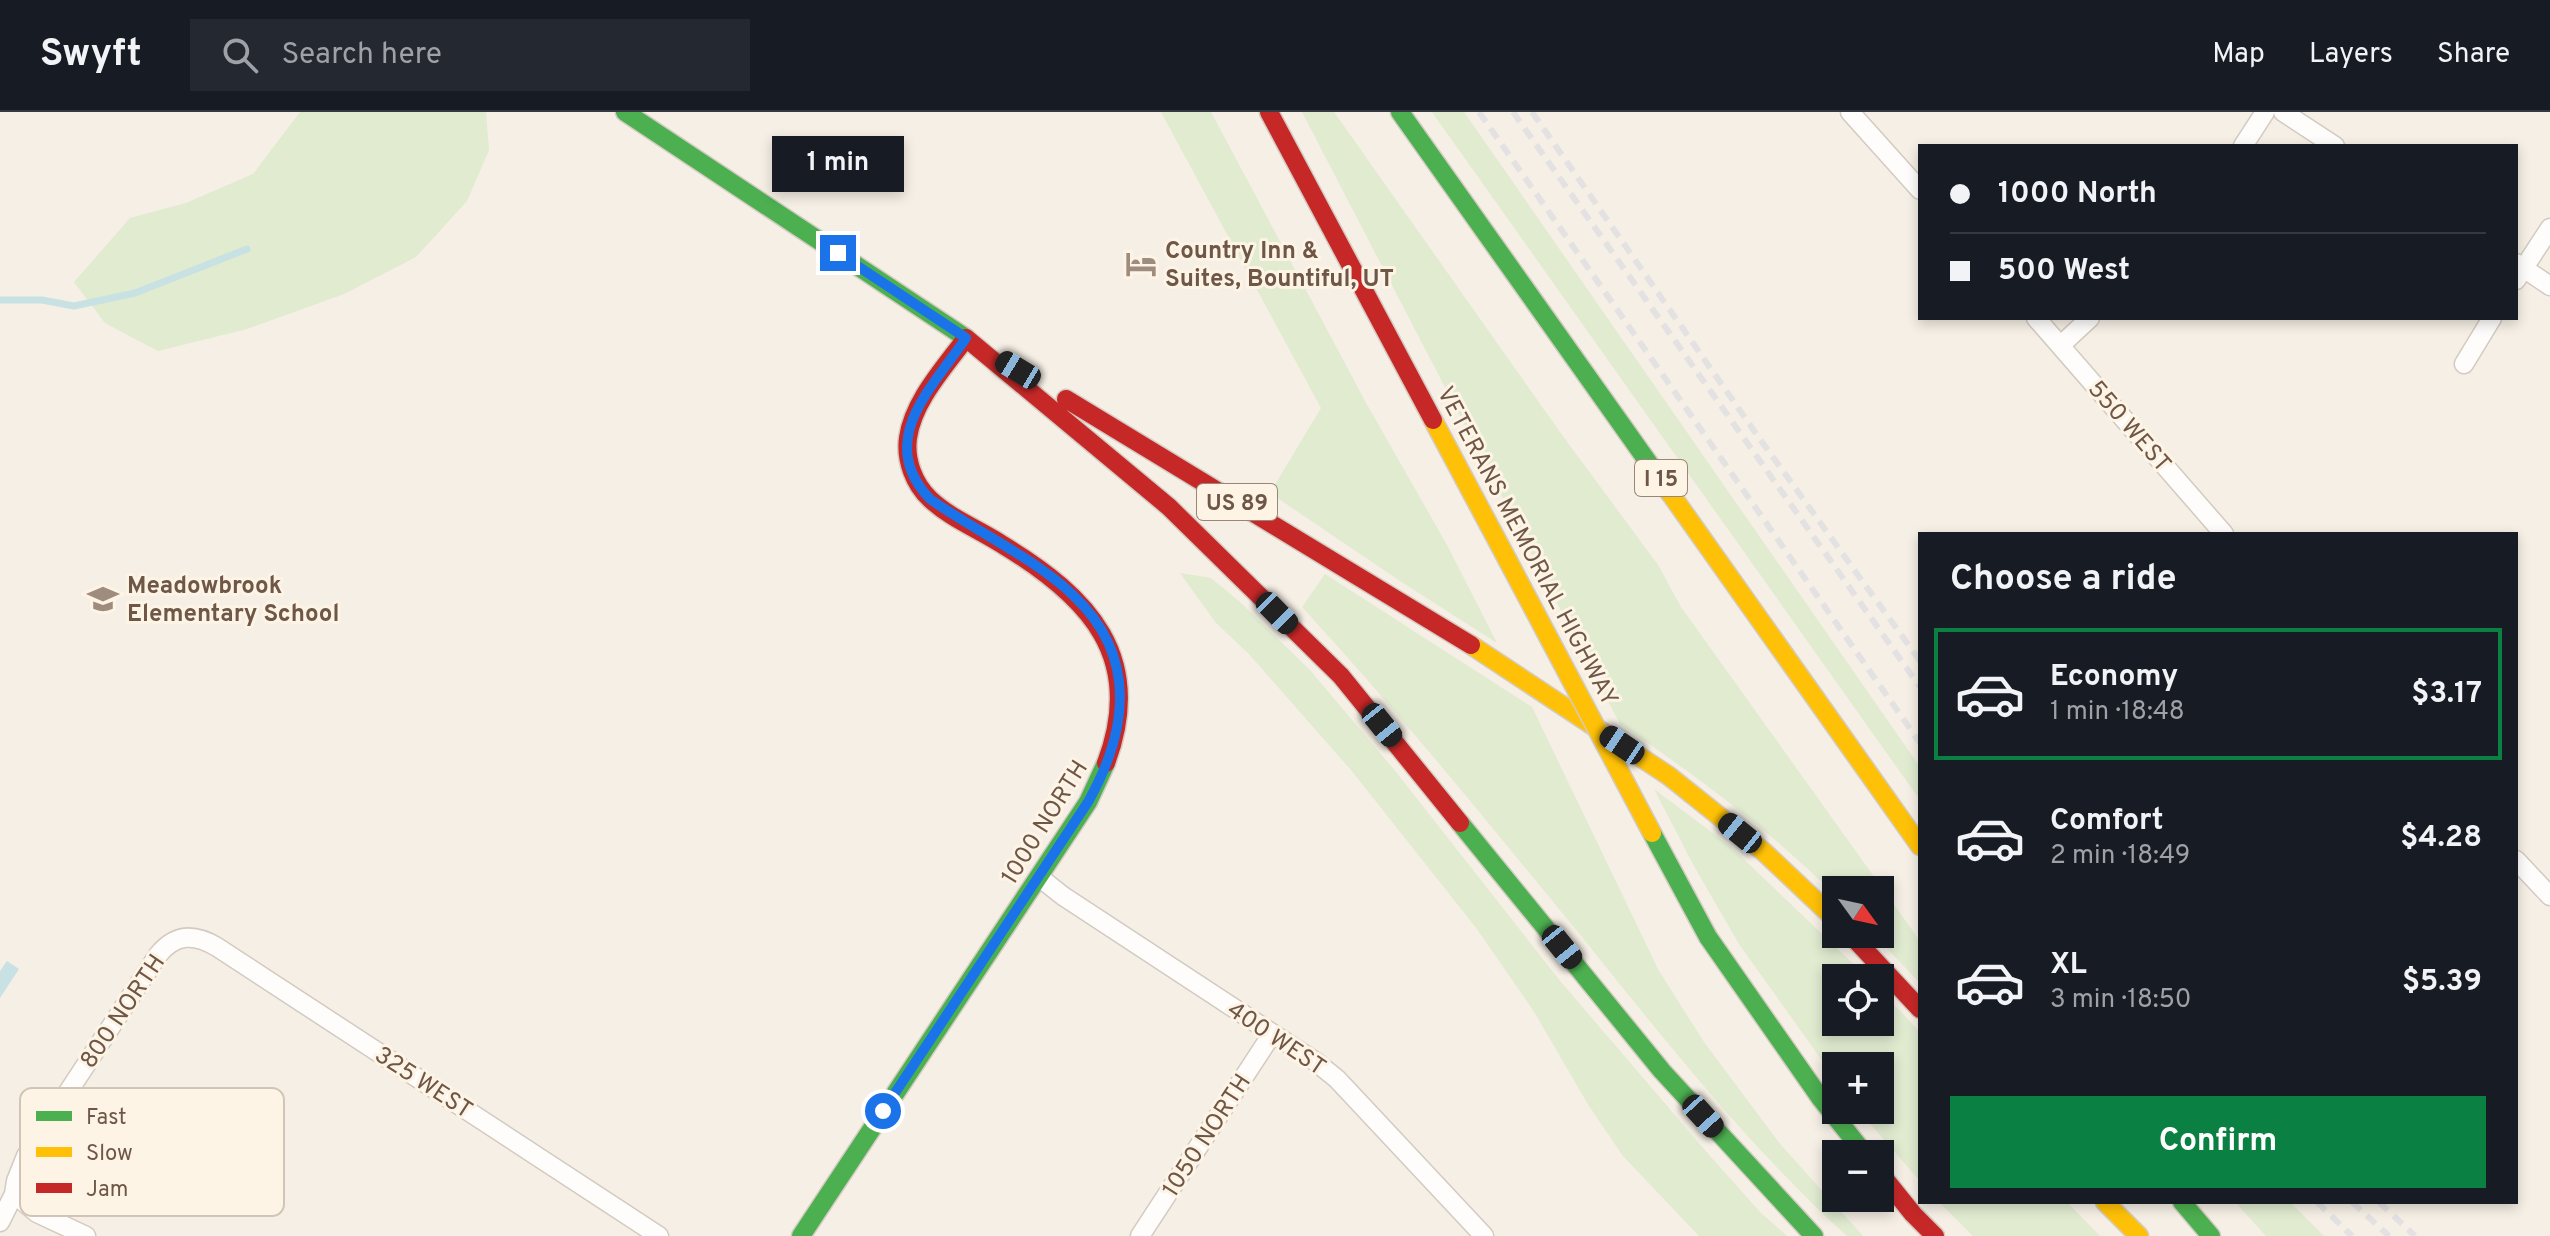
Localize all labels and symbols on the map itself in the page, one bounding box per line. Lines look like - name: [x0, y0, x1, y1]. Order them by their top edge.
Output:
- callout: 1 min: [772, 137, 904, 193]
- route end: [820, 235, 856, 271]
- place label: Country Inn & Suites, Bountiful, UT: [1165, 237, 1394, 295]
- hotel icon: Country Inn & Suites, Bountiful, UT: [1124, 247, 1158, 281]
- car: [991, 347, 1045, 393]
- street label: 550 WEST: [2080, 375, 2177, 480]
- street label: VETERANS MEMORIAL HIGHWAY: [1429, 382, 1623, 712]
- road number: I 15: [1635, 460, 1687, 496]
- road number: US 89: [1197, 484, 1277, 520]
- place label: Meadowbrook Elementary School: [127, 572, 339, 630]
- school or university icon: Meadowbrook Elementary School: [86, 582, 120, 616]
- car: [1252, 588, 1302, 638]
- car: [1358, 699, 1406, 751]
- car: [1595, 722, 1649, 768]
- street label: 1000 NORTH: [996, 755, 1096, 891]
- car: [1714, 809, 1766, 857]
- north arrow: [1822, 876, 1894, 948]
- car: [1538, 921, 1586, 973]
- street label: 800 NORTH: [75, 949, 173, 1075]
- street label: 400 WEST: [1221, 996, 1331, 1084]
- street label: 325 WEST: [368, 1041, 477, 1126]
- street label: 1050 NORTH: [1157, 1069, 1259, 1203]
- legend: [20, 1088, 284, 1216]
- car: [1678, 1090, 1728, 1142]
- route start: [865, 1093, 901, 1129]
- text: Fast: [86, 1105, 127, 1132]
- text: Slow: [86, 1141, 133, 1168]
- text: Jam: [86, 1177, 129, 1204]

